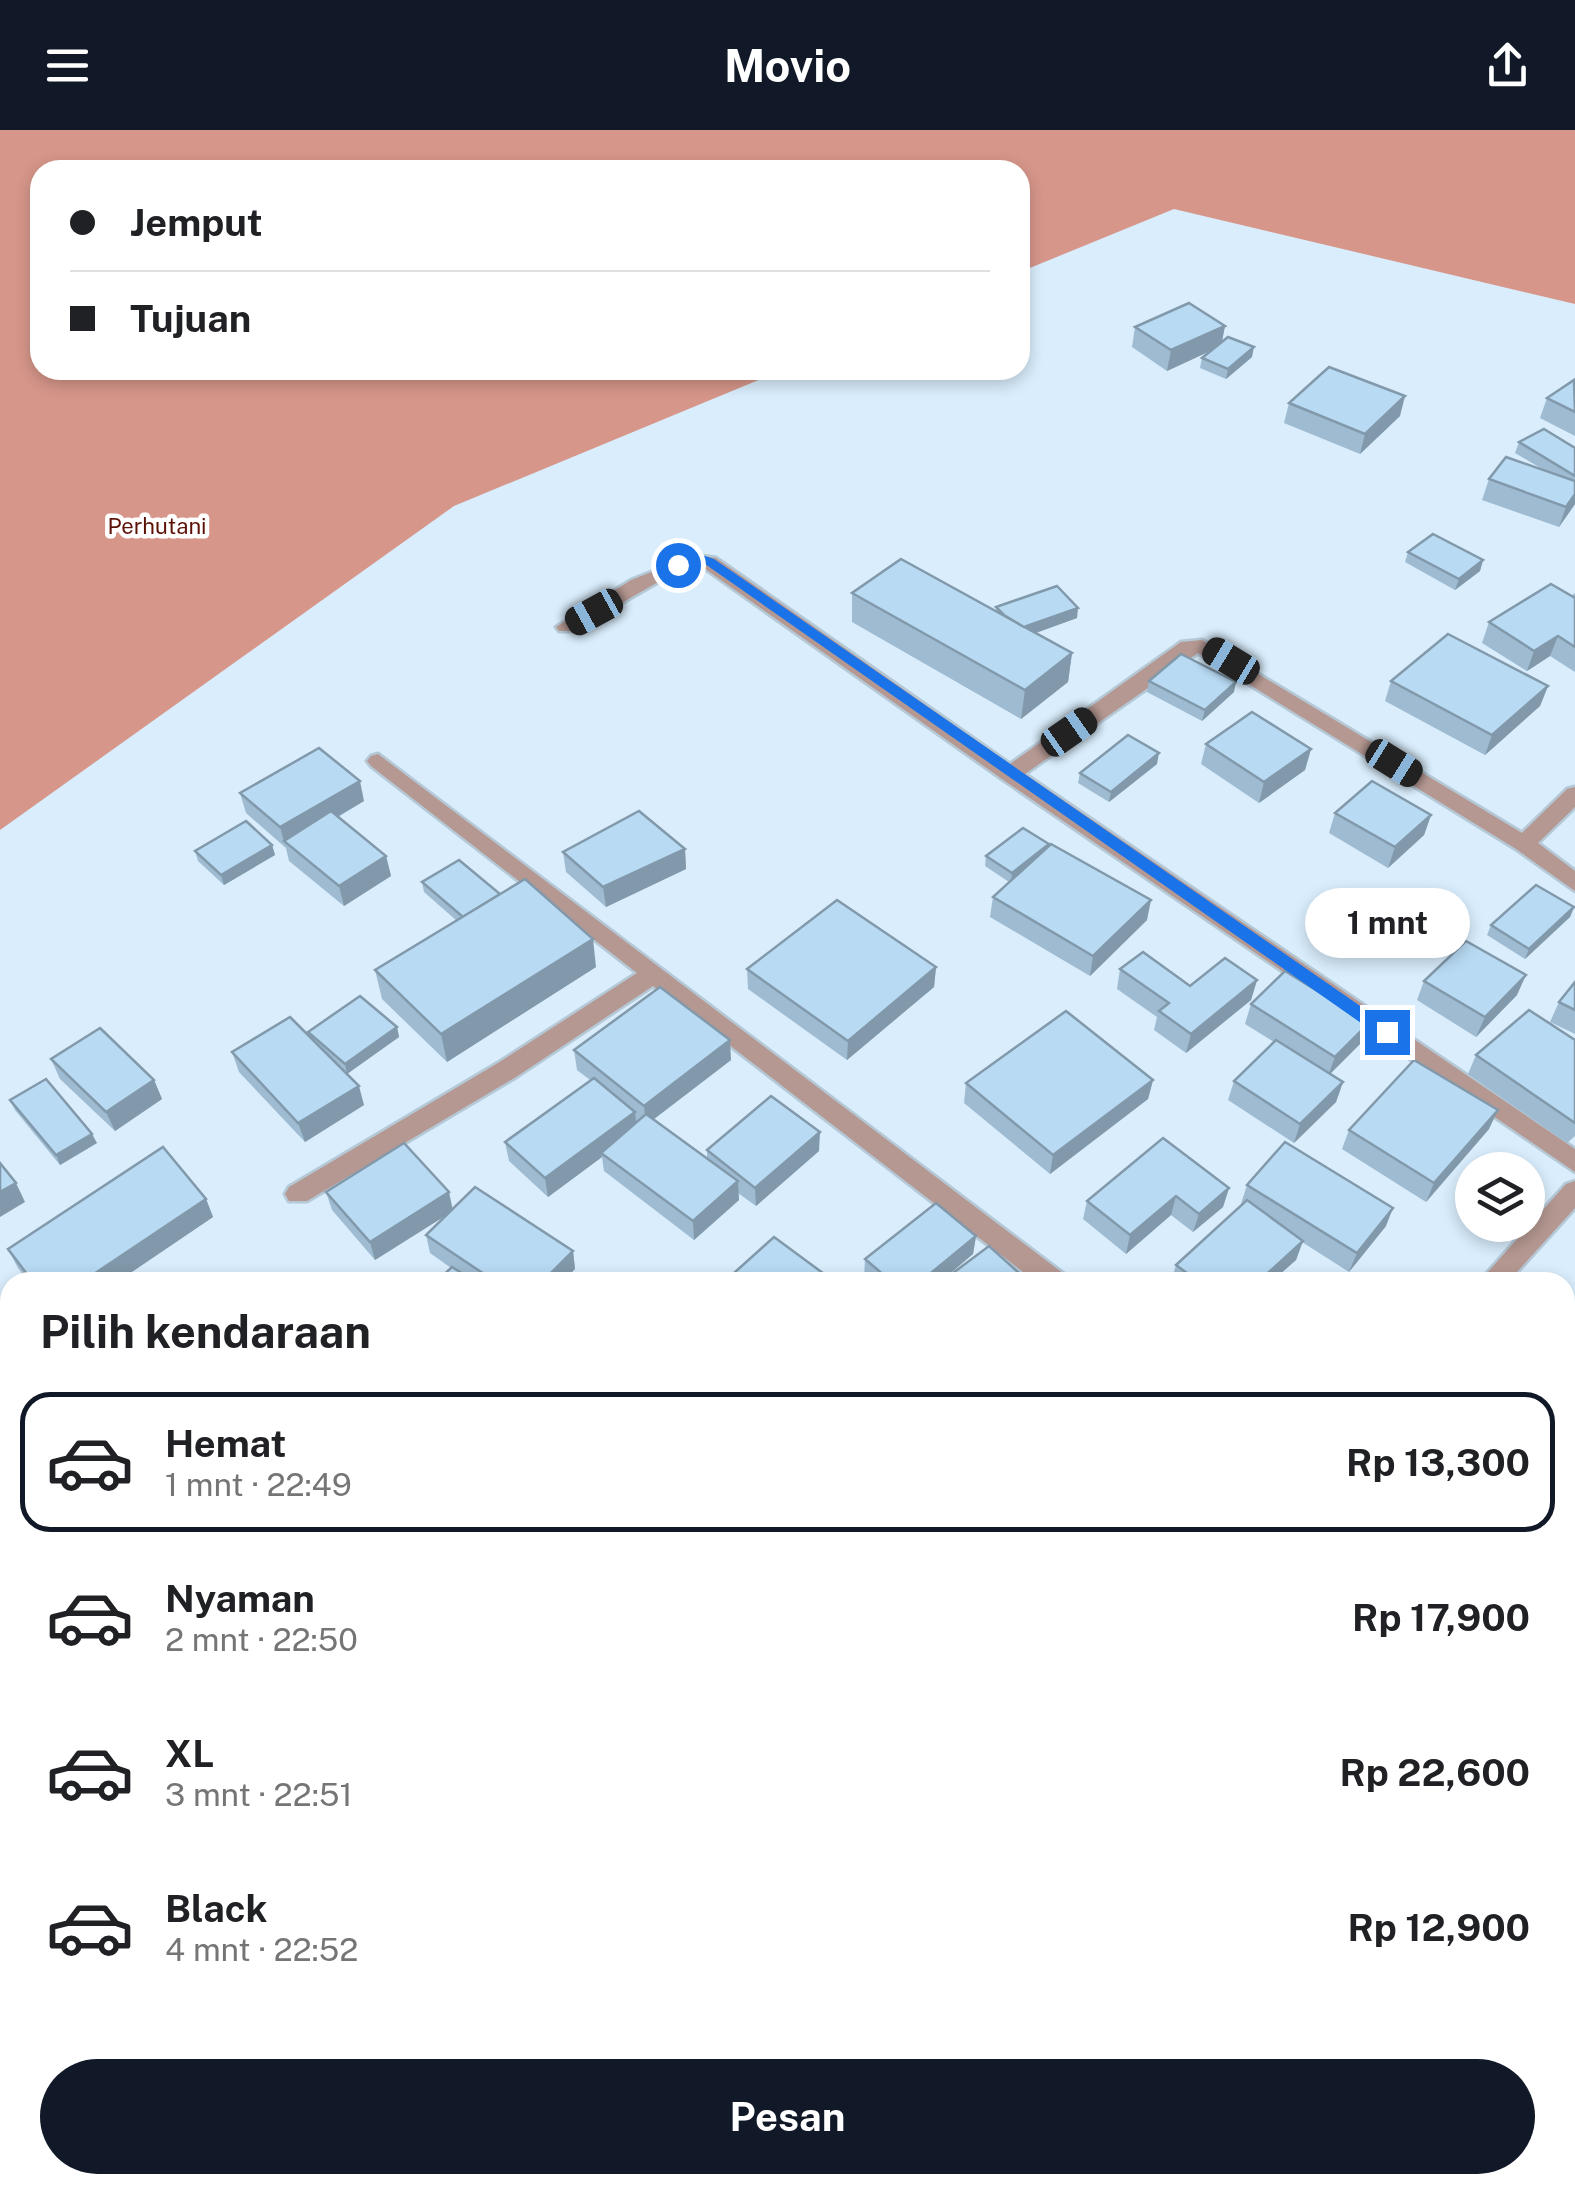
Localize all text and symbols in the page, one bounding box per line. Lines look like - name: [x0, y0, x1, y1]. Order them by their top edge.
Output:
- icon: menu: [40, 38, 95, 93]
- icon: share: [1480, 38, 1535, 93]
- text: Movio: [724, 39, 851, 92]
- text: Jemput: [130, 200, 263, 245]
- text: Tujuan: [130, 296, 251, 341]
- park label: Perhutani: [107, 513, 207, 539]
- route start: [656, 543, 701, 588]
- car: [560, 584, 628, 640]
- car: [1198, 633, 1264, 689]
- car: [1036, 703, 1102, 761]
- car: [1361, 734, 1427, 792]
- callout: 1 mnt: [1304, 887, 1470, 957]
- text: 1 mnt: [1347, 904, 1428, 941]
- route end: [1365, 1010, 1410, 1055]
- map controls: [1455, 1152, 1545, 1242]
- button: layers: [1455, 1152, 1545, 1242]
- text: Pilih kendaraan: [40, 1305, 371, 1358]
- icon: car: [45, 1417, 135, 1507]
- text: Hemat: [165, 1421, 286, 1466]
- text: Rp 13,300: [1346, 1440, 1530, 1485]
- text: 1 mnt · 22:49: [165, 1466, 352, 1503]
- icon: car: [45, 1572, 135, 1662]
- text: Nyaman: [165, 1576, 315, 1621]
- text: Rp 17,900: [1352, 1595, 1530, 1640]
- text: 2 mnt · 22:50: [165, 1621, 358, 1658]
- icon: car: [45, 1727, 135, 1817]
- text: XL: [165, 1731, 214, 1776]
- text: Rp 22,600: [1340, 1750, 1530, 1795]
- text: 3 mnt · 22:51: [165, 1776, 352, 1813]
- icon: car: [45, 1882, 135, 1972]
- text: Black: [165, 1886, 268, 1931]
- text: Rp 12,900: [1347, 1905, 1530, 1950]
- text: 4 mnt · 22:52: [165, 1931, 358, 1968]
- button: Pesan: [40, 2059, 1535, 2174]

